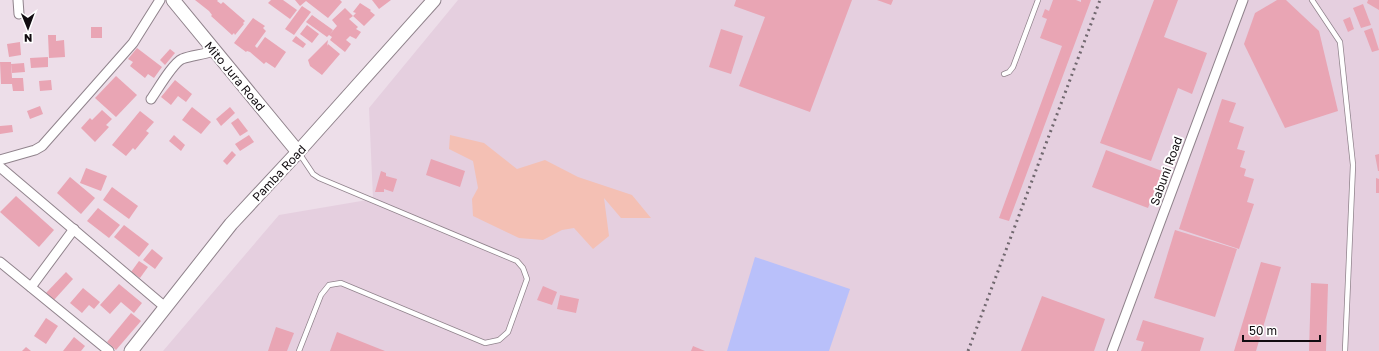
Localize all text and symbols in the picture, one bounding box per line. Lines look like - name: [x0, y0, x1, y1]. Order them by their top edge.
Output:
- north arrow: [8, 8, 48, 48]
- text: N: [24, 32, 32, 45]
- street label: Mito Jura Road: [202, 38, 268, 114]
- street label: Sabuni Road: [1147, 135, 1185, 207]
- street label: Pamba Road: [249, 142, 309, 204]
- scale bar: [1243, 317, 1320, 343]
- text: 50 m: [1249, 323, 1277, 338]

